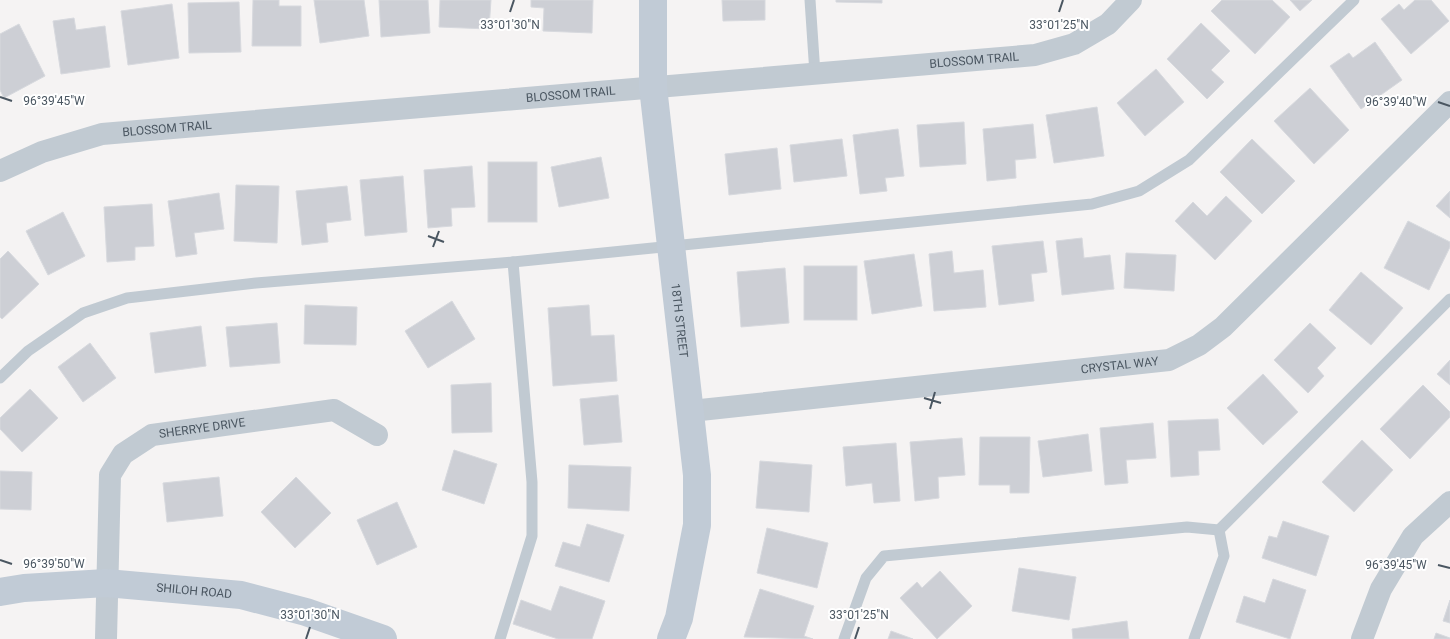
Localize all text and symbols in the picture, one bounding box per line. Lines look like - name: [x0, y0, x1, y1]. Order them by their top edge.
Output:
- text: 33°01'30"N: [480, 18, 540, 32]
- text: 33°01'25"N: [1029, 18, 1089, 32]
- street label: BLOSSOM TRAIL: [929, 49, 1020, 71]
- street label: BLOSSOM TRAIL: [525, 84, 616, 105]
- text: 96°39'45"W: [23, 94, 85, 108]
- text: 96°39'40"W: [1365, 95, 1427, 109]
- street label: BLOSSOM TRAIL: [122, 118, 213, 139]
- street label: 18TH STREET: [668, 283, 691, 358]
- street label: CRYSTAL WAY: [1080, 354, 1160, 376]
- street label: SHERRYE DRIVE: [158, 415, 246, 441]
- text: 96°39'50"W: [23, 557, 85, 571]
- text: 96°39'45"W: [1365, 558, 1427, 572]
- street label: SHILOH ROAD: [156, 580, 233, 601]
- text: 33°01'30"N: [280, 608, 340, 622]
- text: 33°01'25"N: [829, 608, 889, 622]

